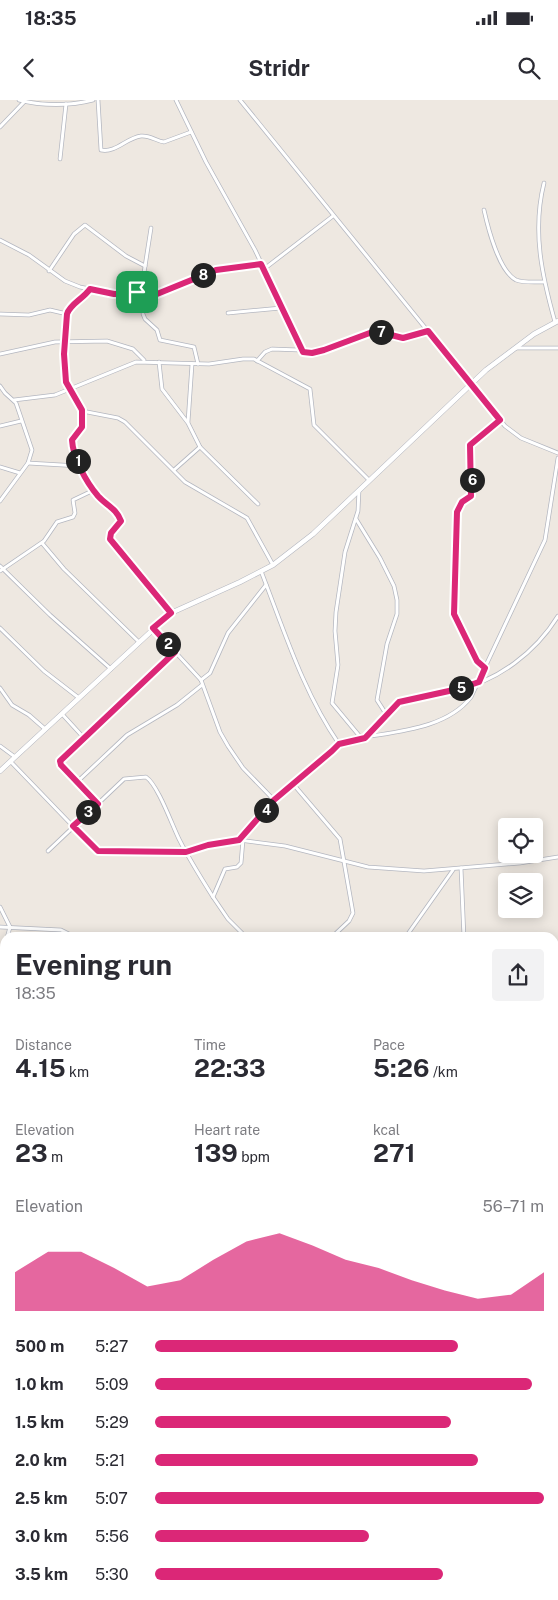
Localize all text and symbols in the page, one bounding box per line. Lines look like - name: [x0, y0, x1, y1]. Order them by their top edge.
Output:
- text: 18:35: [25, 7, 76, 29]
- icon: back: [15, 54, 43, 82]
- icon: search: [515, 54, 543, 82]
- text: Stridr: [248, 55, 310, 81]
- pin: 8: [190, 262, 216, 288]
- text: 8: [199, 267, 208, 283]
- pin: [116, 271, 158, 313]
- icon: arrive: [123, 278, 151, 306]
- pin: 7: [368, 320, 394, 344]
- text: 7: [377, 324, 386, 340]
- pin: 1: [66, 448, 90, 474]
- text: 1: [76, 453, 82, 469]
- pin: 6: [460, 468, 484, 492]
- text: 6: [468, 472, 477, 488]
- pin: 2: [156, 632, 180, 656]
- text: 2: [164, 636, 173, 652]
- pin: 5: [448, 676, 474, 700]
- text: 5: [457, 680, 466, 696]
- pin: 4: [254, 798, 278, 822]
- pin: 3: [76, 800, 100, 824]
- text: 4: [262, 802, 271, 818]
- text: 3: [84, 804, 93, 820]
- map controls: [498, 818, 543, 918]
- button: locate: [498, 818, 543, 863]
- button: layers: [498, 873, 543, 918]
- text: Evening run: [15, 948, 172, 981]
- button: share: [492, 949, 544, 1001]
- text: 18:35: [15, 984, 56, 1003]
- text: Distance: [15, 1037, 72, 1053]
- text: Time: [194, 1037, 226, 1053]
- text: Pace: [373, 1037, 405, 1053]
- text: 4.15: [15, 1053, 66, 1083]
- text: 22:33: [194, 1053, 266, 1083]
- text: 5:26: [373, 1053, 430, 1083]
- text: km: [66, 1064, 89, 1080]
- text: /km: [430, 1064, 458, 1080]
- text: Elevation: [15, 1122, 74, 1138]
- text: Heart rate: [194, 1122, 260, 1138]
- text: kcal: [373, 1122, 400, 1138]
- text: 23: [15, 1138, 48, 1168]
- text: 139: [194, 1138, 238, 1168]
- text: 271: [373, 1138, 415, 1168]
- text: m: [48, 1149, 63, 1165]
- text: bpm: [238, 1149, 270, 1165]
- text: Elevation: [15, 1197, 83, 1216]
- text: 56–71 m: [483, 1197, 544, 1216]
- text: 500 m: [15, 1337, 64, 1356]
- text: 5:27: [95, 1337, 128, 1356]
- text: 1.0 km: [15, 1375, 64, 1394]
- text: 5:09: [95, 1375, 129, 1394]
- text: 1.5 km: [15, 1413, 64, 1432]
- text: 5:29: [95, 1413, 129, 1432]
- text: 2.0 km: [15, 1451, 67, 1470]
- text: 5:21: [95, 1451, 125, 1470]
- text: 2.5 km: [15, 1489, 67, 1508]
- text: 5:07: [95, 1489, 128, 1508]
- text: 3.0 km: [15, 1527, 67, 1546]
- text: 5:56: [95, 1527, 129, 1546]
- text: 3.5 km: [15, 1565, 68, 1584]
- text: 5:30: [95, 1565, 129, 1584]

